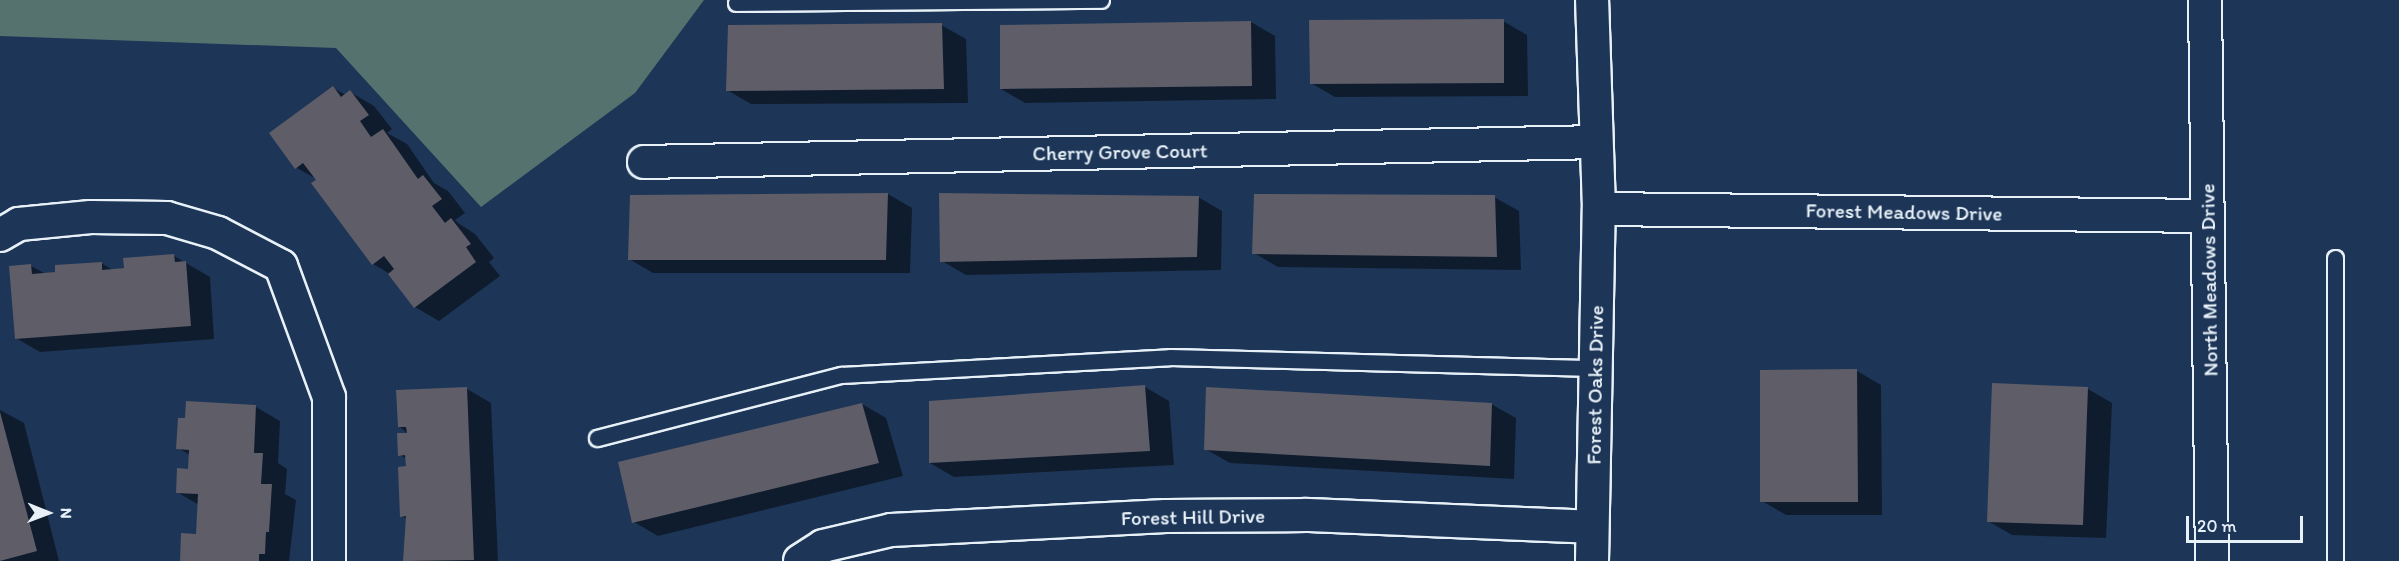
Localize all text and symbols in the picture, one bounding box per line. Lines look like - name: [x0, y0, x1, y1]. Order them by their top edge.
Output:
- street label: Cherry Grove Court: [1032, 138, 1208, 166]
- street label: North Meadows Drive: [2195, 184, 2223, 376]
- street label: Forest Meadows Drive: [1806, 198, 2002, 226]
- street label: Forest Oaks Drive: [1581, 305, 1609, 465]
- north arrow: [18, 483, 78, 543]
- street label: Forest Hill Drive: [1120, 503, 1266, 531]
- scale bar: [2189, 504, 2306, 542]
- text: N: [57, 508, 76, 519]
- text: 20 m: [2197, 515, 2237, 537]

